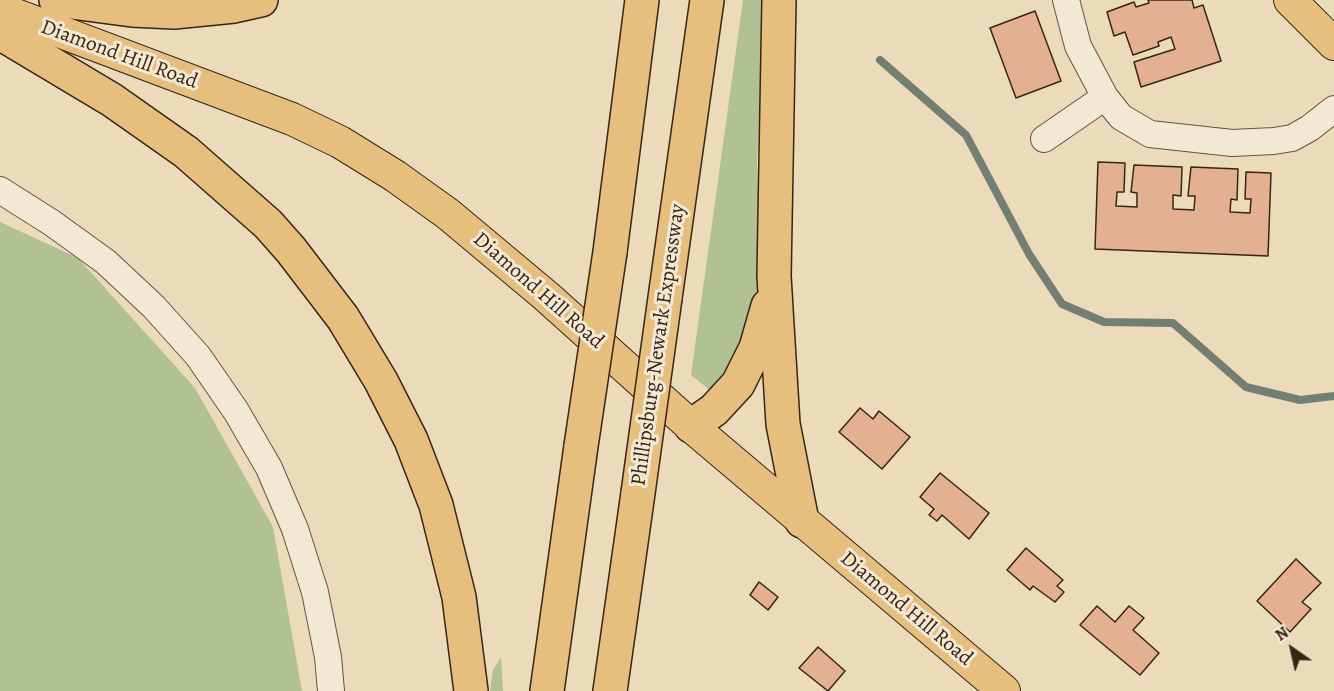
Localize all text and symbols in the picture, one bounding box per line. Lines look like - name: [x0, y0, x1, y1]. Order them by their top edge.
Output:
- street label: Diamond Hill Road: [37, 15, 201, 95]
- street label: Phillipsburg-Newark Expressway: [627, 203, 691, 487]
- street label: Diamond Hill Road: [467, 227, 609, 355]
- street label: Diamond Hill Road: [835, 546, 977, 672]
- north arrow: [1262, 619, 1322, 679]
- text: N: [1271, 622, 1293, 646]

